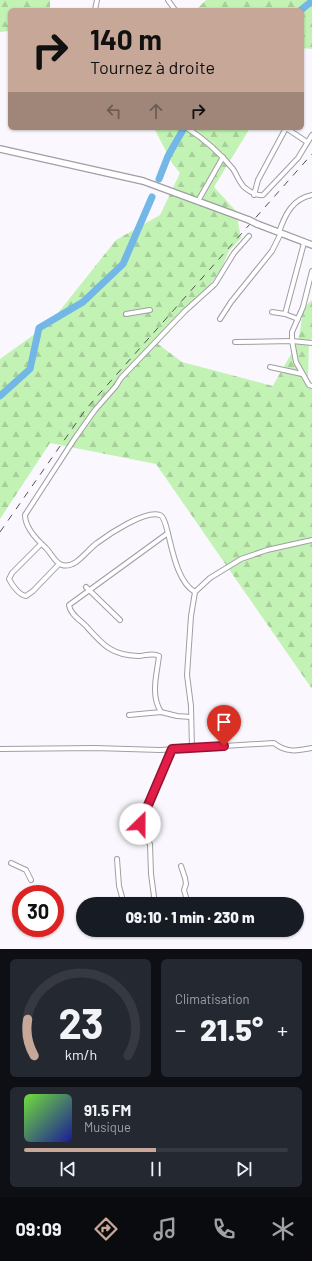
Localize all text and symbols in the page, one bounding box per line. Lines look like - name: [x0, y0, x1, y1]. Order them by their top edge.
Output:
- text: 140 m: [90, 22, 162, 56]
- icon: right: [24, 24, 76, 76]
- text: Tournez à droite: [90, 56, 215, 78]
- icon: left: [103, 100, 125, 122]
- icon: ahead: [145, 100, 167, 122]
- icon: right: [187, 100, 209, 122]
- pin: [207, 705, 241, 746]
- icon: arrive: [213, 711, 235, 733]
- position arrow: [119, 803, 161, 845]
- speed limit sign: 30: [12, 885, 64, 937]
- text: 09:10 · 1 min · 230 m: [125, 908, 255, 926]
- text: Climatisation: [175, 991, 250, 1007]
- text: 23: [58, 997, 103, 1047]
- text: 21.5°: [200, 1011, 263, 1047]
- text: −: [175, 1016, 186, 1042]
- text: +: [277, 1016, 288, 1042]
- text: km/h: [64, 1046, 97, 1063]
- text: 91.5 FM: [84, 1101, 131, 1119]
- text: Musique: [84, 1119, 131, 1135]
- icon: previous: [57, 1158, 79, 1180]
- icon: pause: [145, 1158, 167, 1180]
- icon: next: [233, 1158, 255, 1180]
- icon: directions: [92, 1215, 120, 1243]
- icon: music: [151, 1215, 179, 1243]
- icon: phone: [210, 1215, 238, 1243]
- icon: climate: [269, 1215, 297, 1243]
- text: 09:09: [15, 1218, 62, 1240]

